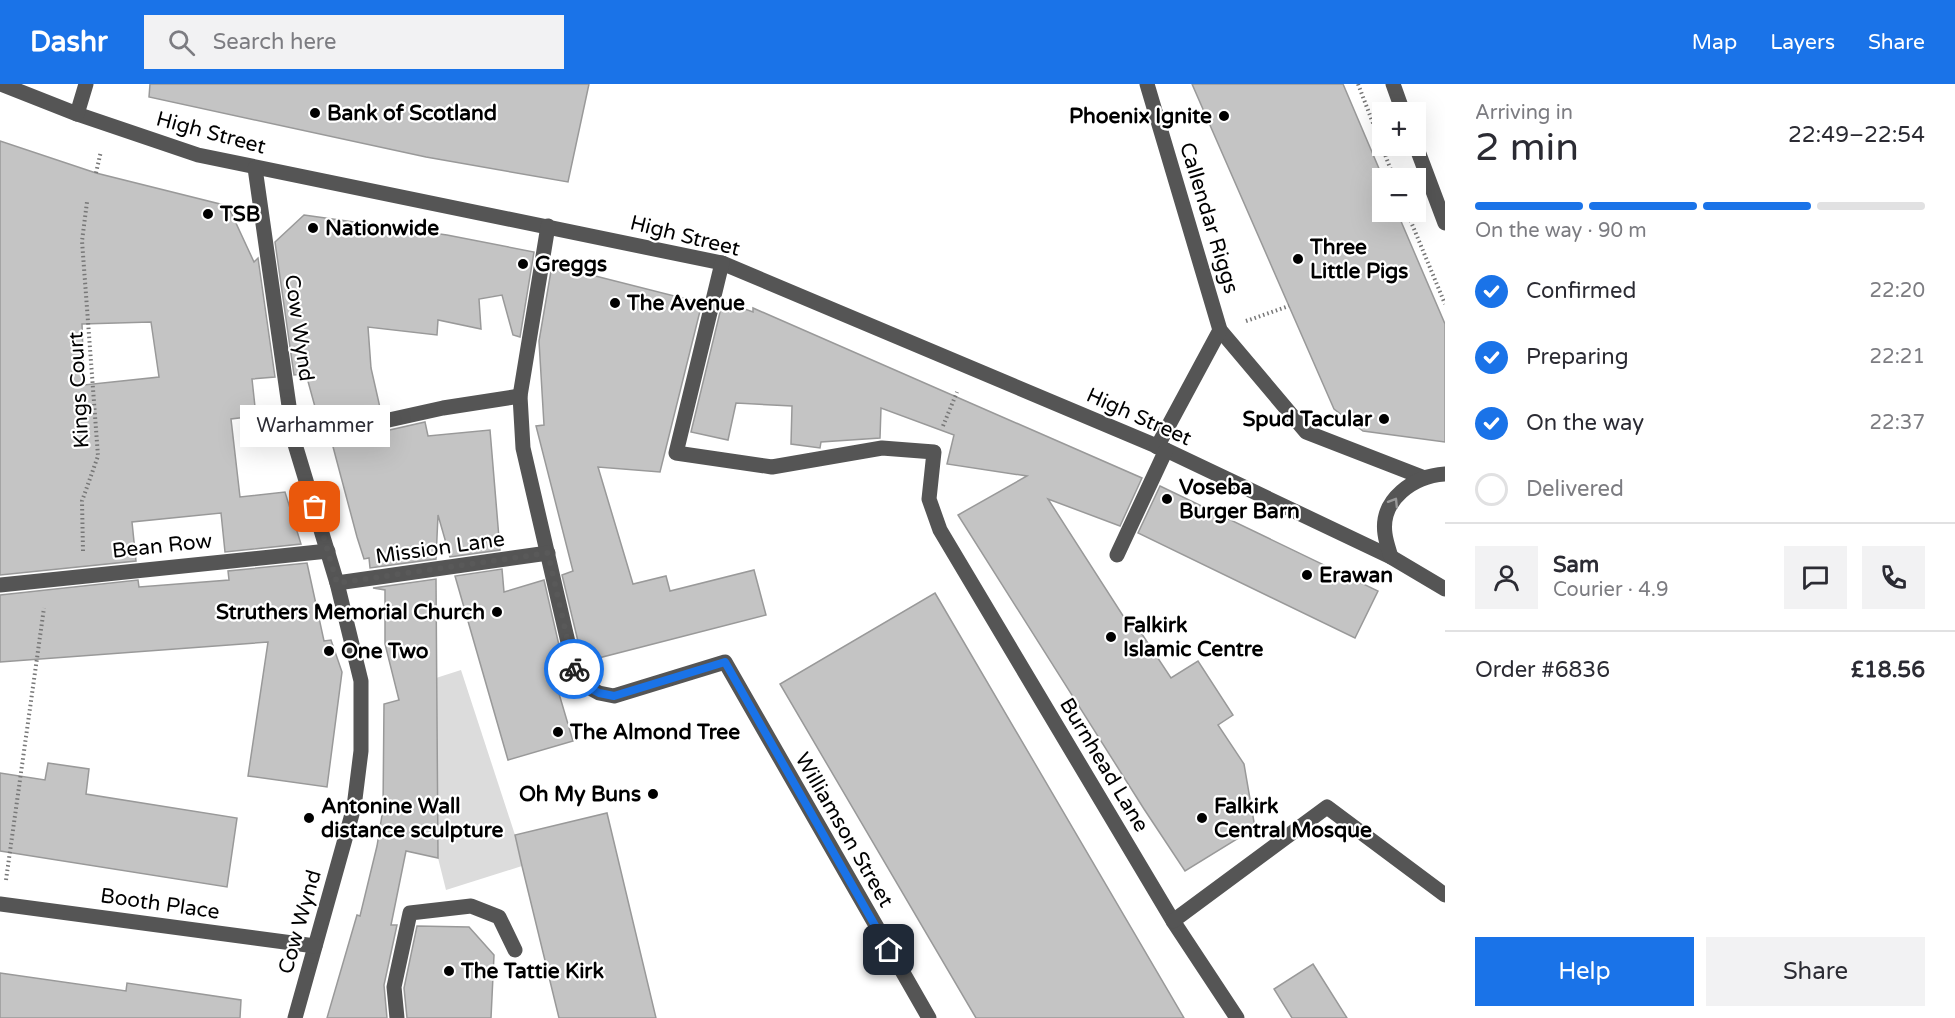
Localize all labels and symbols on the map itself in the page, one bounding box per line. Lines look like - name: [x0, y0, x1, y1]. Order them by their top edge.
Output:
- place label: Bank of Scotland: [327, 101, 497, 126]
- place label: Phoenix Ignite: [1069, 104, 1212, 129]
- street label: High Street: [153, 106, 269, 160]
- marker: Bank of Scotland: [308, 106, 322, 120]
- marker: Phoenix Ignite: [1217, 109, 1231, 123]
- street label: Callendar Riggs: [1174, 139, 1244, 297]
- place label: TSB: [219, 202, 260, 227]
- marker: TSB: [201, 207, 215, 221]
- street label: High Street: [627, 210, 743, 262]
- place label: Nationwide: [325, 216, 439, 241]
- marker: Nationwide: [306, 221, 320, 235]
- place label: Three Little Pigs: [1309, 235, 1408, 284]
- place label: Greggs: [535, 252, 607, 277]
- marker: Three Little Pigs: [1291, 252, 1305, 266]
- marker: Greggs: [516, 257, 530, 271]
- street label: Cow Wynd: [279, 273, 319, 383]
- place label: The Avenue: [626, 291, 745, 316]
- marker: The Avenue: [608, 296, 622, 310]
- street label: Kings Court: [63, 331, 95, 449]
- street label: High Street: [1083, 383, 1195, 451]
- callout: Warhammer: [240, 405, 390, 447]
- place label: Spud Tacular: [1243, 407, 1373, 432]
- marker: Spud Tacular: [1377, 412, 1391, 426]
- place label: Voseba Burger Barn: [1179, 475, 1300, 524]
- pin: [289, 481, 340, 532]
- marker: Voseba Burger Barn: [1160, 492, 1174, 506]
- one-way arrow: [1387, 497, 1398, 508]
- street label: Mission Lane: [374, 527, 506, 569]
- street label: Bean Row: [111, 528, 214, 564]
- place label: Erawan: [1319, 563, 1393, 588]
- marker: Erawan: [1300, 568, 1314, 582]
- place label: Struthers Memorial Church: [216, 600, 485, 625]
- marker: Struthers Memorial Church: [490, 605, 504, 619]
- place label: Falkirk Islamic Centre: [1123, 613, 1263, 662]
- marker: Falkirk Islamic Centre: [1104, 630, 1118, 644]
- place label: One Two: [341, 639, 429, 664]
- courier: [544, 639, 604, 699]
- marker: One Two: [322, 644, 336, 658]
- street label: Burnhead Lane: [1054, 694, 1154, 837]
- place label: The Almond Tree: [569, 720, 740, 745]
- marker: The Almond Tree: [551, 725, 565, 739]
- street label: Williamson Street: [790, 748, 898, 912]
- place label: Oh My Buns: [519, 782, 641, 807]
- marker: Oh My Buns: [646, 787, 660, 801]
- place label: Antonine Wall distance sculpture: [321, 794, 504, 843]
- place label: Falkirk Central Mosque: [1214, 794, 1372, 843]
- marker: Antonine Wall distance sculpture: [302, 811, 316, 825]
- marker: Falkirk Central Mosque: [1195, 811, 1209, 825]
- street label: Cow Wynd: [273, 867, 327, 977]
- street label: Booth Place: [99, 883, 221, 925]
- pin: [863, 924, 914, 975]
- place label: The Tattie Kirk: [460, 959, 604, 984]
- marker: The Tattie Kirk: [442, 964, 456, 978]

